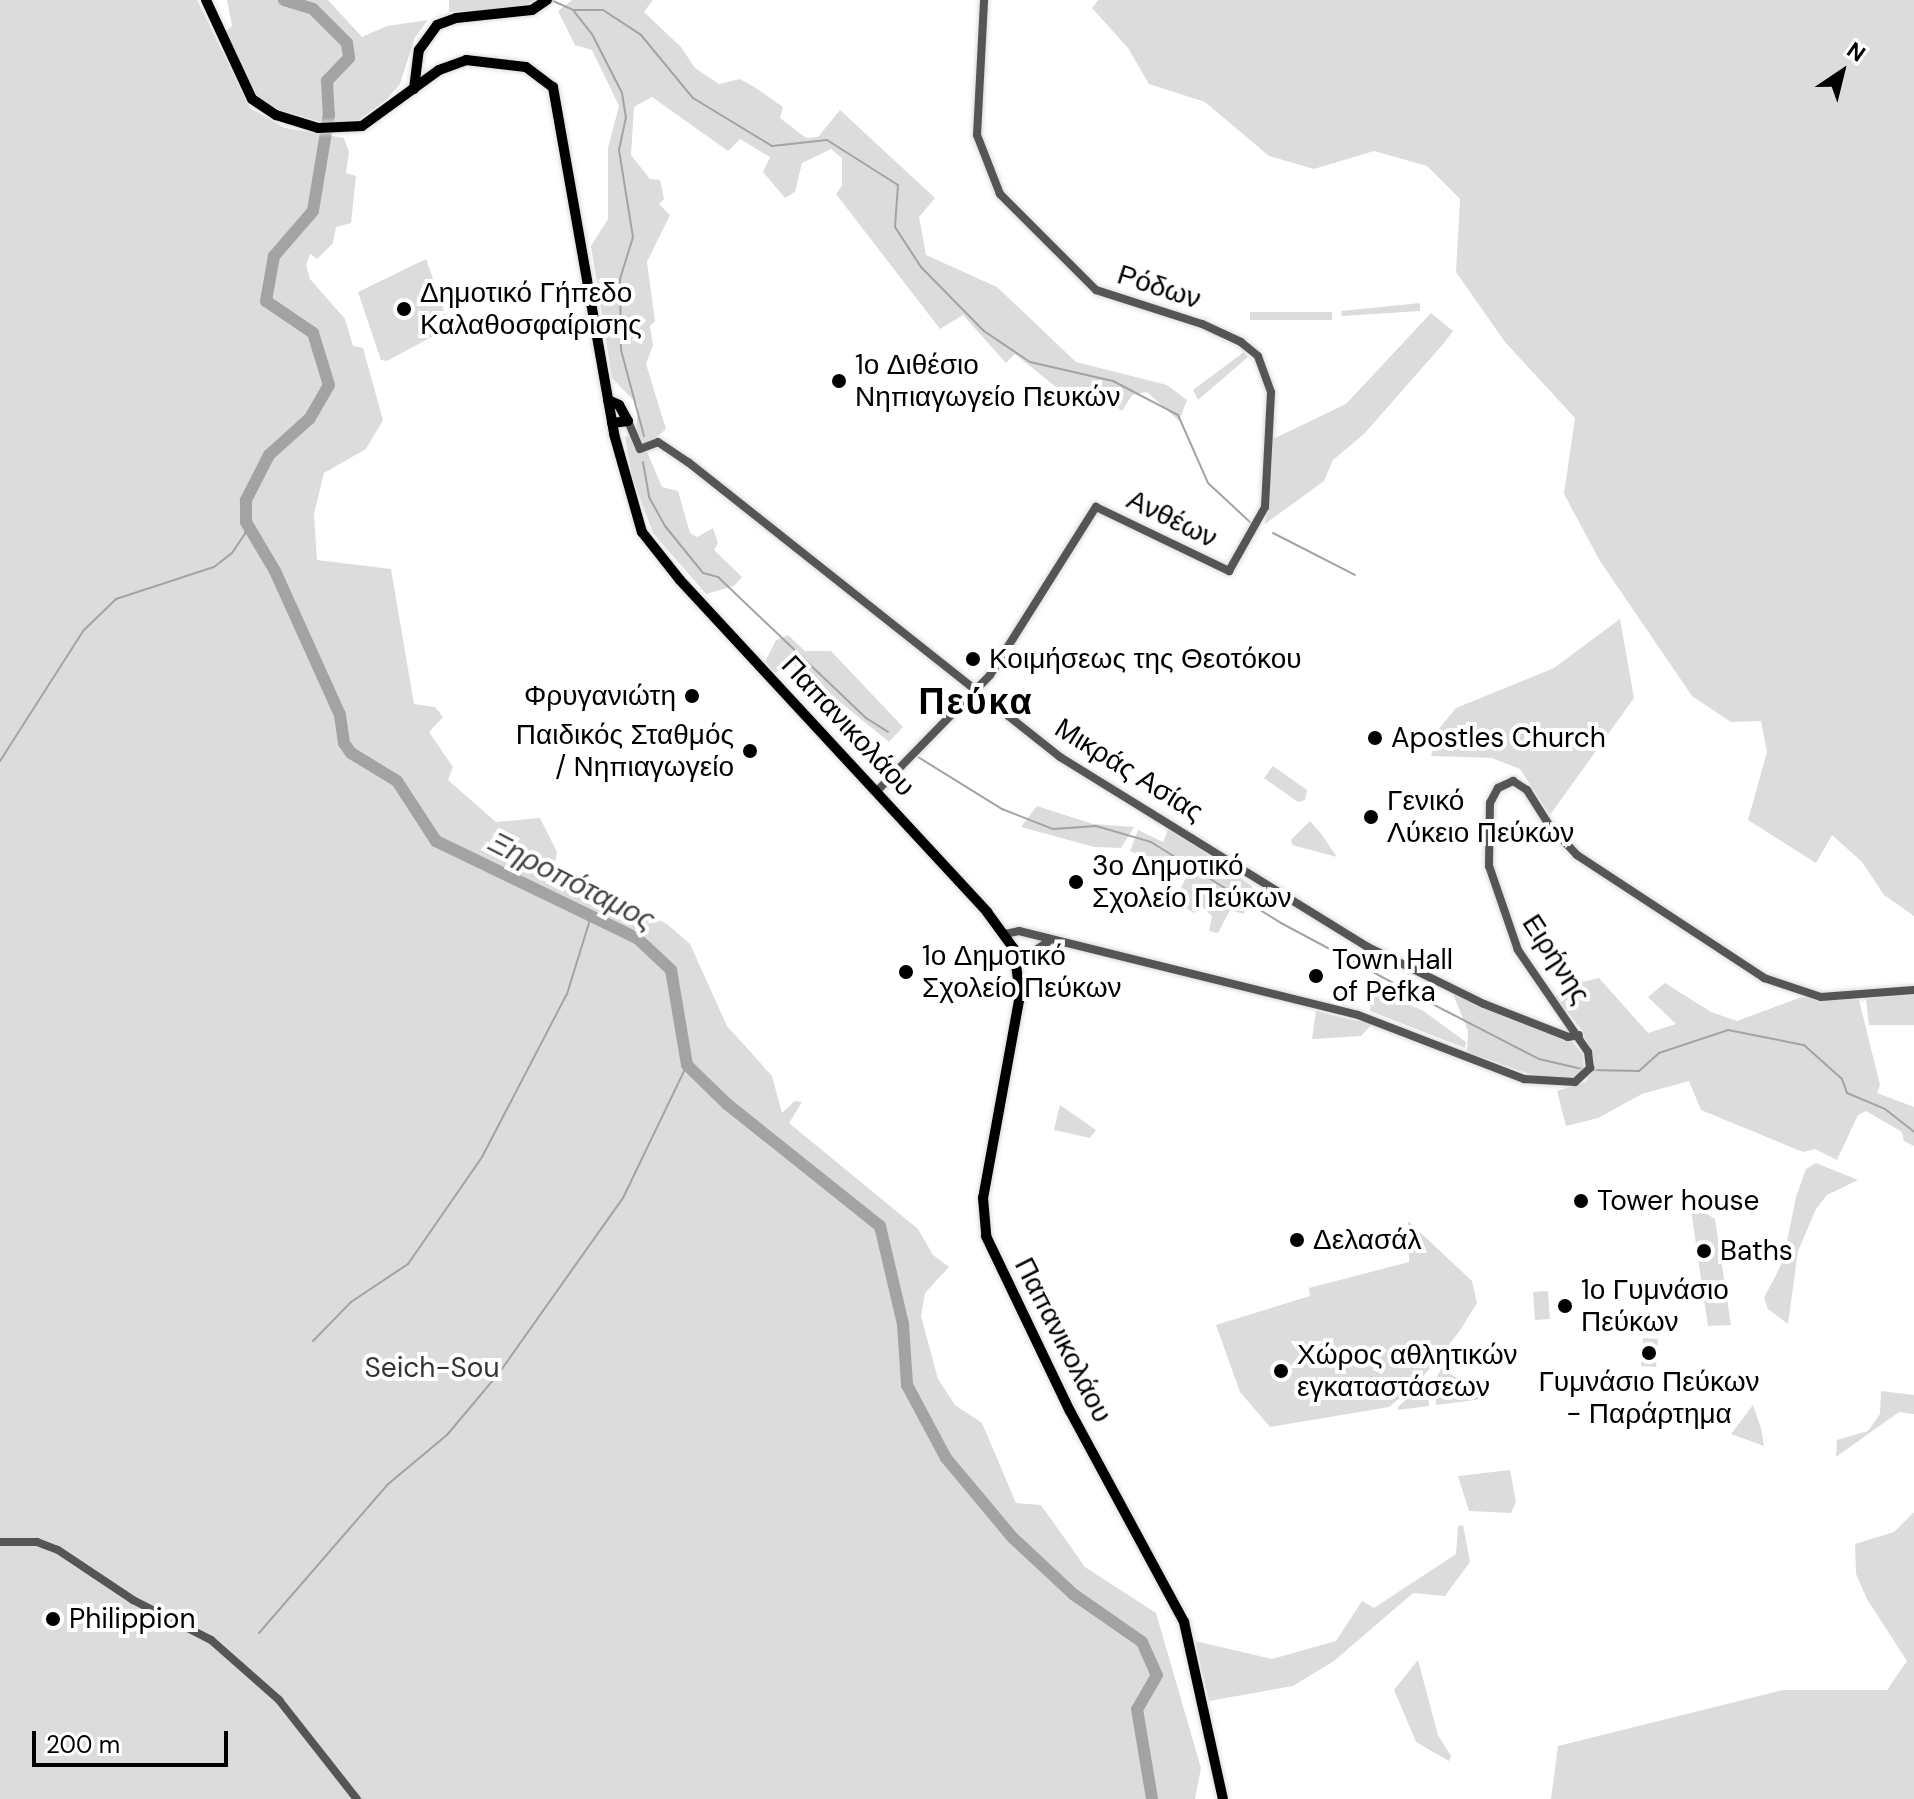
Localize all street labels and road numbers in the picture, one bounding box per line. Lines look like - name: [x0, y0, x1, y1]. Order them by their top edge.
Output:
- street label: Ρόδων: [1113, 258, 1205, 316]
- street label: Ανθέων: [1121, 483, 1223, 555]
- street label: Παπανικολάου: [774, 649, 922, 803]
- street label: Μικράς Ασίας: [1049, 711, 1209, 829]
- street label: Ειρήνης: [1515, 908, 1597, 1010]
- street label: Παπανικολάου: [1007, 1252, 1119, 1428]

